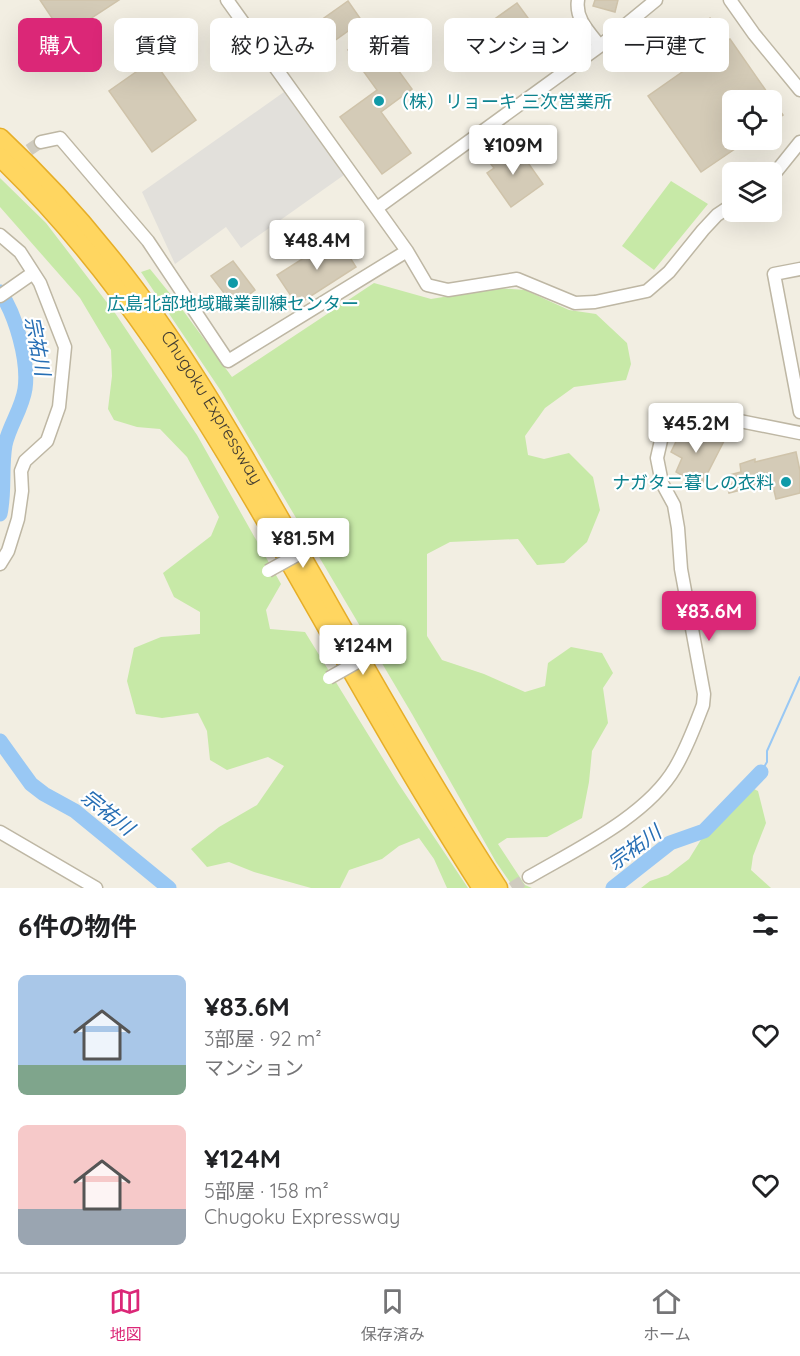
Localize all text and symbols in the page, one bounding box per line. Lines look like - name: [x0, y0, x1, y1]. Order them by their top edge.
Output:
- chip: 購入: [18, 18, 102, 72]
- chip: 賃貸: [114, 18, 198, 72]
- chip: 絞り込み: [210, 18, 336, 72]
- chip: 新着: [348, 18, 432, 72]
- chip: マンション: [444, 18, 591, 72]
- chip: 一戸建て: [603, 18, 729, 72]
- place label: （株）リョーキ 三次営業所: [391, 90, 612, 113]
- map controls: [722, 90, 782, 222]
- button: locate: [722, 90, 782, 150]
- marker: （株）リョーキ 三次営業所: [372, 94, 386, 108]
- pin: ¥109M: [471, 125, 555, 176]
- text: ¥109M: [483, 132, 543, 157]
- button: layers: [722, 162, 782, 222]
- pin: ¥48.4M: [268, 220, 366, 271]
- text: ¥48.4M: [283, 227, 351, 252]
- marker: 広島北部地域職業訓練センター: [226, 276, 240, 290]
- place label: 広島北部地域職業訓練センター: [107, 292, 359, 315]
- water label: 宗祐川: [20, 314, 56, 380]
- street label: Chugoku Expressway: [156, 326, 269, 488]
- pin: ¥45.2M: [647, 403, 745, 454]
- text: ¥45.2M: [662, 410, 730, 435]
- place label: ナガタニ暮しの衣料: [612, 471, 774, 494]
- marker: ナガタニ暮しの衣料: [779, 475, 793, 489]
- pin: ¥81.5M: [254, 518, 352, 569]
- text: ¥81.5M: [271, 525, 335, 550]
- pin: ¥83.6M: [660, 591, 758, 642]
- text: ¥83.6M: [676, 598, 742, 623]
- pin: ¥124M: [321, 625, 405, 676]
- text: ¥124M: [333, 632, 393, 657]
- water label: 宗祐川: [77, 784, 141, 842]
- water label: 宗祐川: [602, 818, 667, 875]
- icon: filters: [749, 908, 782, 941]
- text: 6件の物件: [18, 910, 136, 943]
- text: ¥83.6M: [204, 990, 290, 1023]
- icon: home: [66, 999, 138, 1071]
- icon: heart: [749, 1019, 782, 1052]
- text: 3部屋 · 92 m²: [204, 1026, 322, 1051]
- text: マンション: [204, 1055, 304, 1080]
- text: ¥124M: [204, 1142, 281, 1175]
- icon: home: [66, 1149, 138, 1221]
- icon: heart: [749, 1169, 782, 1202]
- text: 5部屋 · 158 m²: [204, 1178, 329, 1203]
- text: Chugoku Expressway: [204, 1204, 400, 1229]
- tab: 地図: [109, 1285, 142, 1345]
- tab: 保存済み: [361, 1285, 425, 1345]
- tab: ホーム: [643, 1285, 691, 1345]

